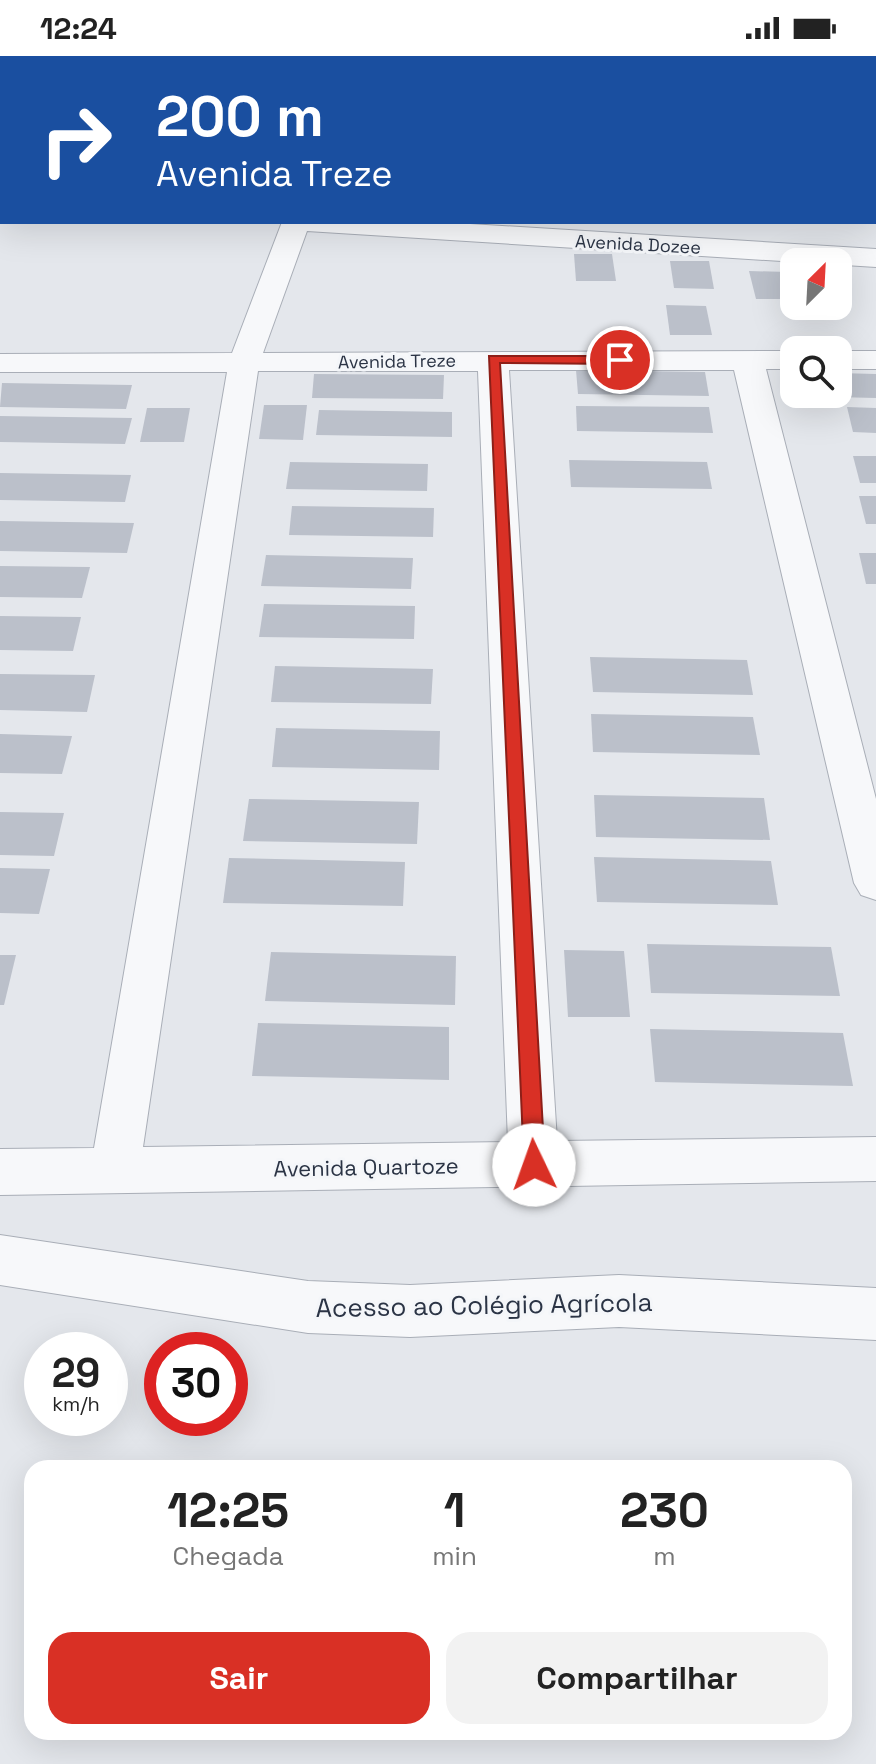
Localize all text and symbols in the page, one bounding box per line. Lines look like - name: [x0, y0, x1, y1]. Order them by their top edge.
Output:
- text: 12:24: [40, 9, 117, 48]
- text: 200 m: [156, 81, 324, 152]
- icon: right: [24, 88, 128, 192]
- text: Avenida Treze: [156, 151, 393, 197]
- street label: Avenida Dozee: [574, 229, 702, 259]
- north arrow: [780, 248, 852, 320]
- map controls: [780, 248, 852, 408]
- pin: [586, 326, 654, 394]
- button: search: [780, 336, 852, 408]
- icon: arrive: [598, 338, 642, 382]
- street label: Avenida Treze: [338, 348, 456, 374]
- position arrow: [492, 1123, 576, 1207]
- street label: Avenida Quartoze: [273, 1151, 459, 1183]
- street label: Acesso ao Colégio Agrícola: [315, 1285, 653, 1325]
- speed limit sign: 30: [144, 1332, 248, 1436]
- text: 29: [52, 1348, 100, 1399]
- text: km/h: [52, 1391, 100, 1417]
- text: 12:25: [167, 1480, 289, 1541]
- text: 1: [444, 1480, 465, 1541]
- text: 230: [620, 1480, 709, 1541]
- text: Chegada: [173, 1539, 284, 1573]
- text: min: [432, 1539, 477, 1573]
- text: m: [653, 1539, 676, 1573]
- button: Sair: [48, 1632, 430, 1724]
- button: Compartilhar: [446, 1632, 828, 1724]

